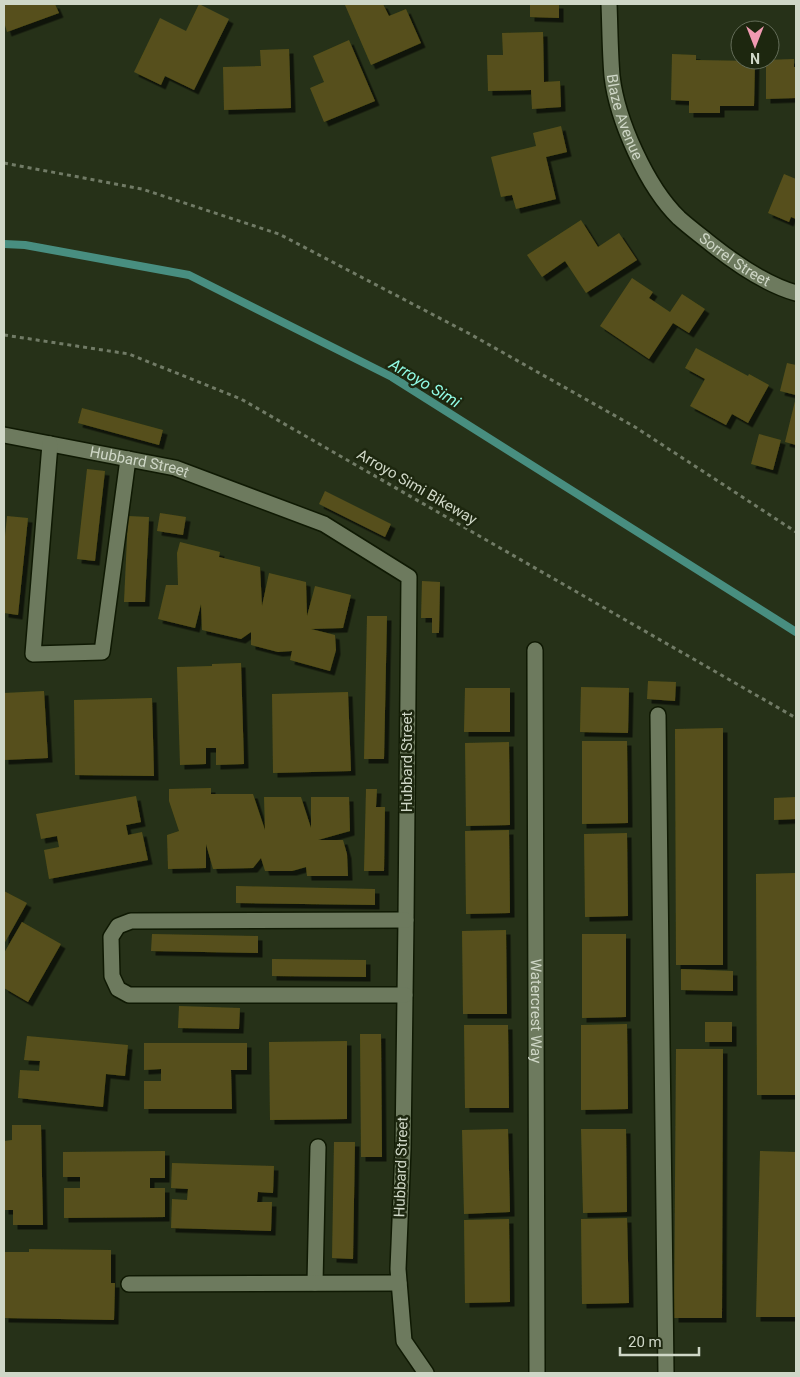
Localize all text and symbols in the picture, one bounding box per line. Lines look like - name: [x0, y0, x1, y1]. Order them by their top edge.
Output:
- north arrow: [730, 20, 780, 70]
- text: N: [750, 50, 760, 66]
- street label: Blaze Avenue: [603, 73, 647, 163]
- street label: Sorrel Street: [696, 229, 773, 290]
- water label: Arroyo Simi: [385, 354, 464, 412]
- street label: Hubbard Street: [88, 443, 192, 481]
- street label: Arroyo Simi Bikeway: [354, 445, 480, 529]
- street label: Hubbard Street: [398, 712, 416, 812]
- street label: Watercrest Way: [527, 959, 545, 1063]
- street label: Hubbard Street: [390, 1116, 412, 1218]
- scale bar: [620, 1324, 699, 1356]
- text: 20 m: [628, 1333, 662, 1351]

